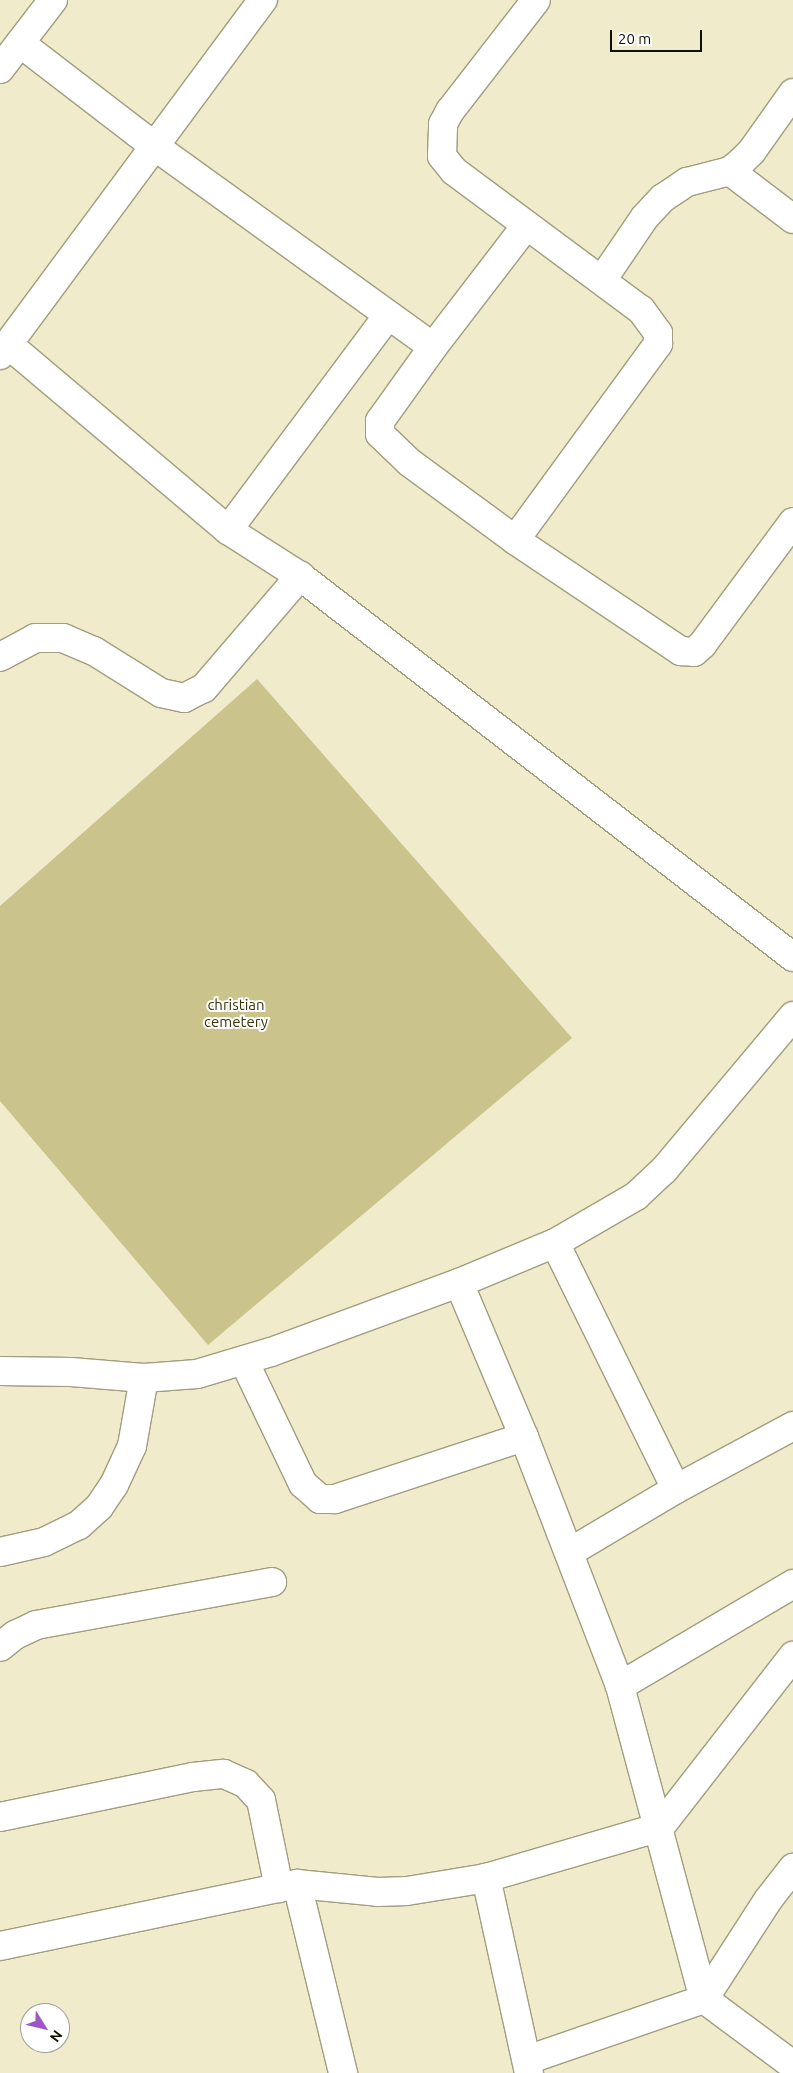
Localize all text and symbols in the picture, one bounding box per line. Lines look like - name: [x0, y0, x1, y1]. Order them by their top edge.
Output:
- scale bar: [613, 20, 706, 52]
- text: 20 m: [618, 30, 651, 47]
- park label: christian cemetery: [204, 995, 268, 1030]
- north arrow: [20, 2003, 70, 2053]
- text: N: [47, 2027, 66, 2045]

